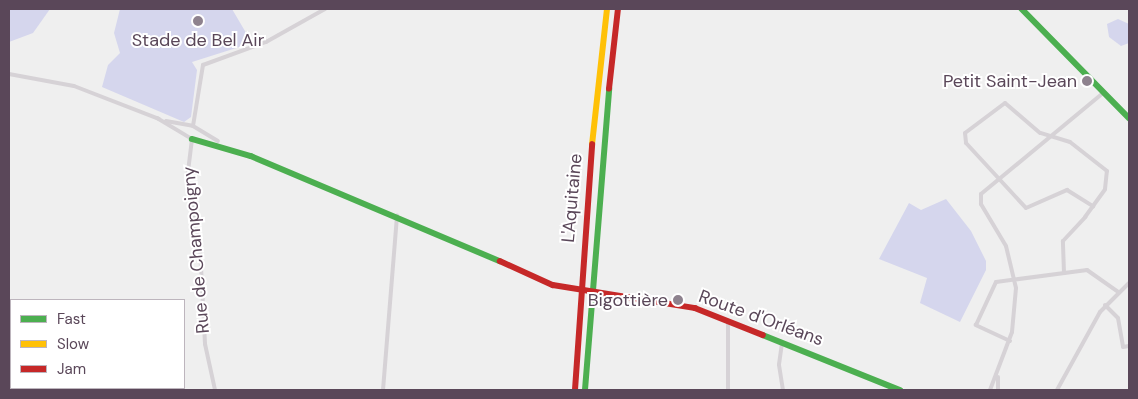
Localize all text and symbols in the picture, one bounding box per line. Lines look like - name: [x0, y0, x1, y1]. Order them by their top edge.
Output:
- marker: Stade de Bel Air: [192, 15, 204, 27]
- place label: Stade de Bel Air: [132, 29, 264, 51]
- place label: Petit Saint-Jean: [943, 70, 1077, 92]
- marker: Petit Saint-Jean: [1081, 75, 1093, 87]
- street label: L'Aquitaine: [557, 153, 587, 243]
- street label: Rue de Champoigny: [178, 165, 214, 335]
- street label: Route d'Orléans: [696, 285, 826, 351]
- place label: Bigottière: [588, 289, 668, 311]
- marker: Bigottière: [672, 294, 684, 306]
- legend: [10, 299, 185, 389]
- text: Fast: [57, 309, 86, 329]
- text: Slow: [57, 334, 89, 354]
- text: Jam: [57, 359, 86, 379]

